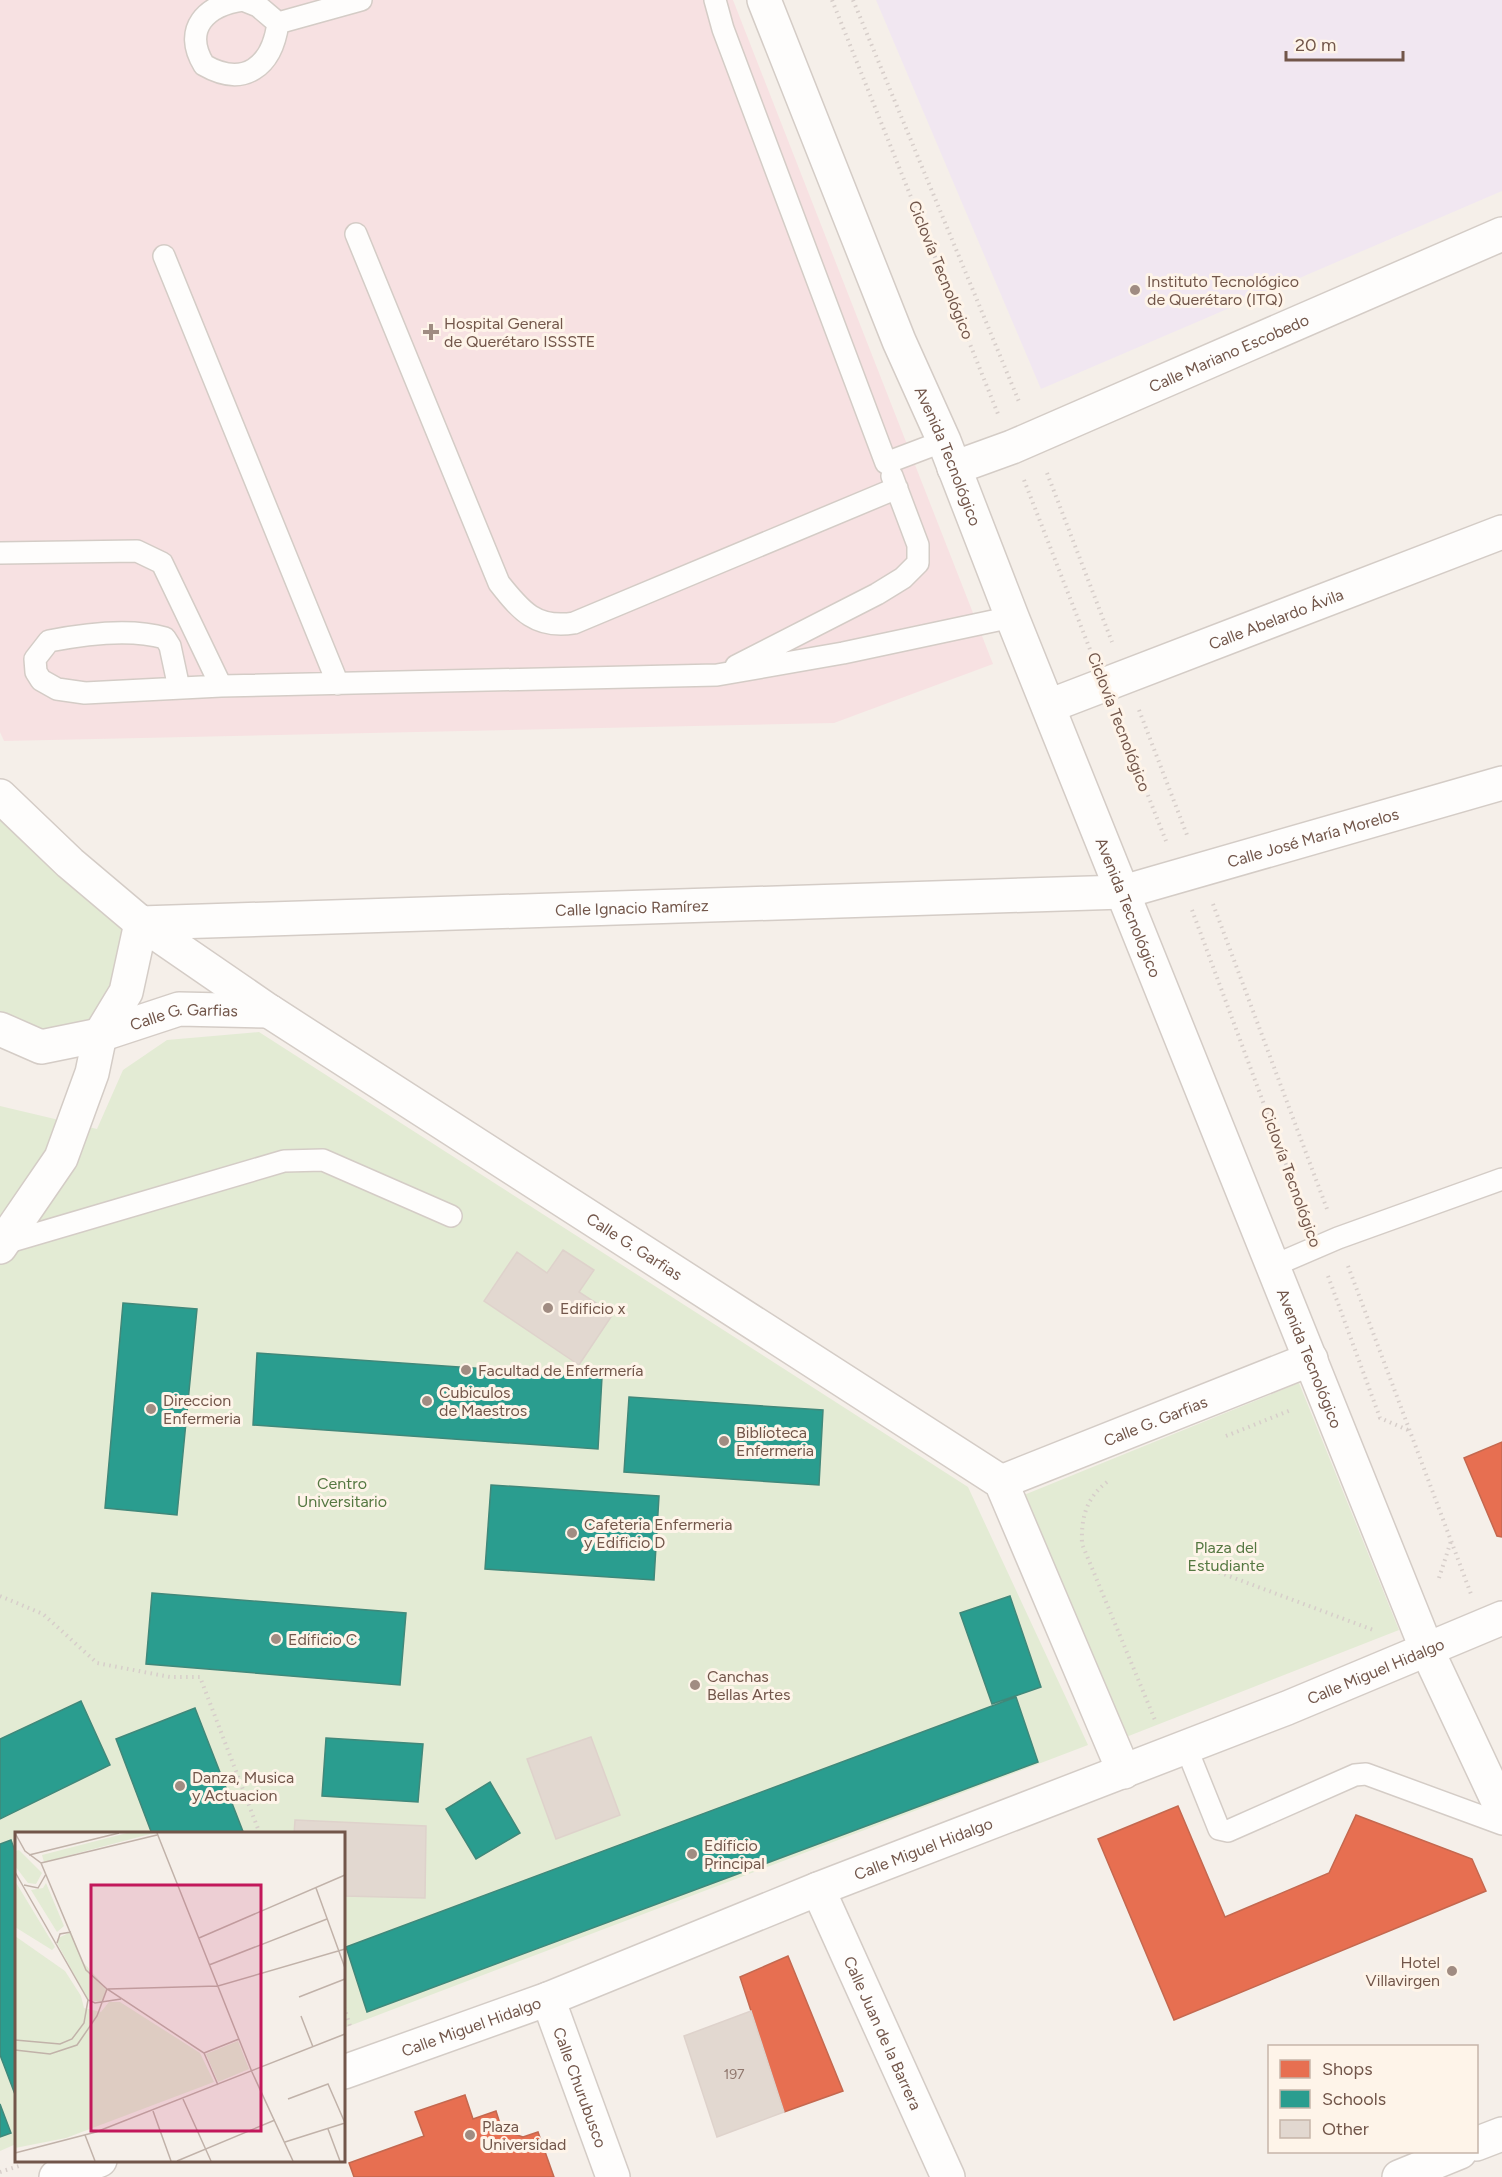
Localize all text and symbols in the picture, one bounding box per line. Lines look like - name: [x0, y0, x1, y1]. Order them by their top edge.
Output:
- scale bar: [1286, 24, 1403, 62]
- text: 20 m: [1295, 34, 1336, 56]
- street label: Ciclovía Tecnológico: [904, 198, 978, 342]
- place label: Instituto Tecnológico de Querétaro (ITQ): [1147, 272, 1299, 309]
- marker: Instituto Tecnológico de Querétaro (ITQ): [1128, 283, 1142, 297]
- street label: Calle Mariano Escobedo: [1146, 310, 1312, 396]
- place label: Hospital General de Querétaro ISSSTE: [444, 314, 595, 351]
- marker: Hospital General de Querétaro ISSSTE: [422, 323, 440, 341]
- street label: Avenida Tecnológico: [911, 383, 985, 528]
- street label: Calle Abelardo Ávila: [1206, 584, 1346, 653]
- street label: Ciclovía Tecnológico: [1084, 650, 1154, 794]
- street label: Calle José María Morelos: [1225, 804, 1401, 871]
- street label: Avenida Tecnológico: [1092, 835, 1165, 980]
- street label: Calle Ignacio Ramírez: [555, 896, 709, 919]
- street label: Calle G. Garfias: [127, 1000, 238, 1034]
- street label: Ciclovía Tecnológico: [1257, 1104, 1325, 1250]
- street label: Calle G. Garfias: [583, 1208, 686, 1284]
- street label: Avenida Tecnológico: [1273, 1286, 1346, 1431]
- place label: Edificio x: [560, 1299, 626, 1318]
- marker: Edificio x: [541, 1301, 555, 1315]
- place label: Facultad de Enfermería: [478, 1361, 643, 1380]
- marker: Facultad de Enfermería: [459, 1363, 473, 1377]
- place label: Cubiculos de Maestros: [439, 1383, 527, 1420]
- place label: Direccion Enfermeria: [163, 1391, 241, 1428]
- street label: Calle G. Garfias: [1101, 1392, 1210, 1450]
- marker: Cubiculos de Maestros: [420, 1394, 434, 1408]
- marker: Direccion Enfermeria: [144, 1402, 158, 1416]
- place label: Biblioteca Enfermeria: [736, 1423, 814, 1460]
- marker: Biblioteca Enfermeria: [717, 1434, 731, 1448]
- park label: Centro Universitario: [297, 1474, 387, 1511]
- place label: Cafeteria Enfermeria y Edificio D: [584, 1515, 732, 1552]
- marker: Cafeteria Enfermeria y Edificio D: [565, 1526, 579, 1540]
- park label: Plaza del Estudiante: [1188, 1538, 1265, 1575]
- place label: Edificio C: [288, 1630, 357, 1649]
- marker: Edificio C: [269, 1632, 283, 1646]
- street label: Calle Miguel Hidalgo: [1304, 1634, 1447, 1708]
- place label: Canchas Bellas Artes: [707, 1667, 791, 1704]
- marker: Canchas Bellas Artes: [688, 1678, 702, 1692]
- place label: Danza, Musica y Actuacion: [192, 1768, 294, 1805]
- marker: Danza, Musica y Actuacion: [173, 1779, 187, 1793]
- street label: Calle Miguel Hidalgo: [851, 1813, 995, 1884]
- inset map: [15, 1832, 345, 2162]
- place label: Edificio Principal: [704, 1836, 765, 1873]
- marker: Edificio Principal: [685, 1847, 699, 1861]
- street label: Calle Juan de la Barrera: [840, 1953, 926, 2113]
- place label: Hotel Villavirgen: [1366, 1953, 1440, 1990]
- marker: Hotel Villavirgen: [1445, 1964, 1459, 1978]
- street label: Calle Miguel Hidalgo: [399, 1993, 543, 2060]
- street label: Calle Churubusco: [550, 2024, 611, 2150]
- legend: [1268, 2045, 1478, 2153]
- text: Shops: [1322, 2058, 1373, 2080]
- house number: 197: [723, 2066, 745, 2083]
- text: Schools: [1322, 2088, 1386, 2110]
- place label: Plaza Universidad: [482, 2117, 566, 2154]
- text: Other: [1322, 2118, 1369, 2140]
- marker: Plaza Universidad: [463, 2128, 477, 2142]

